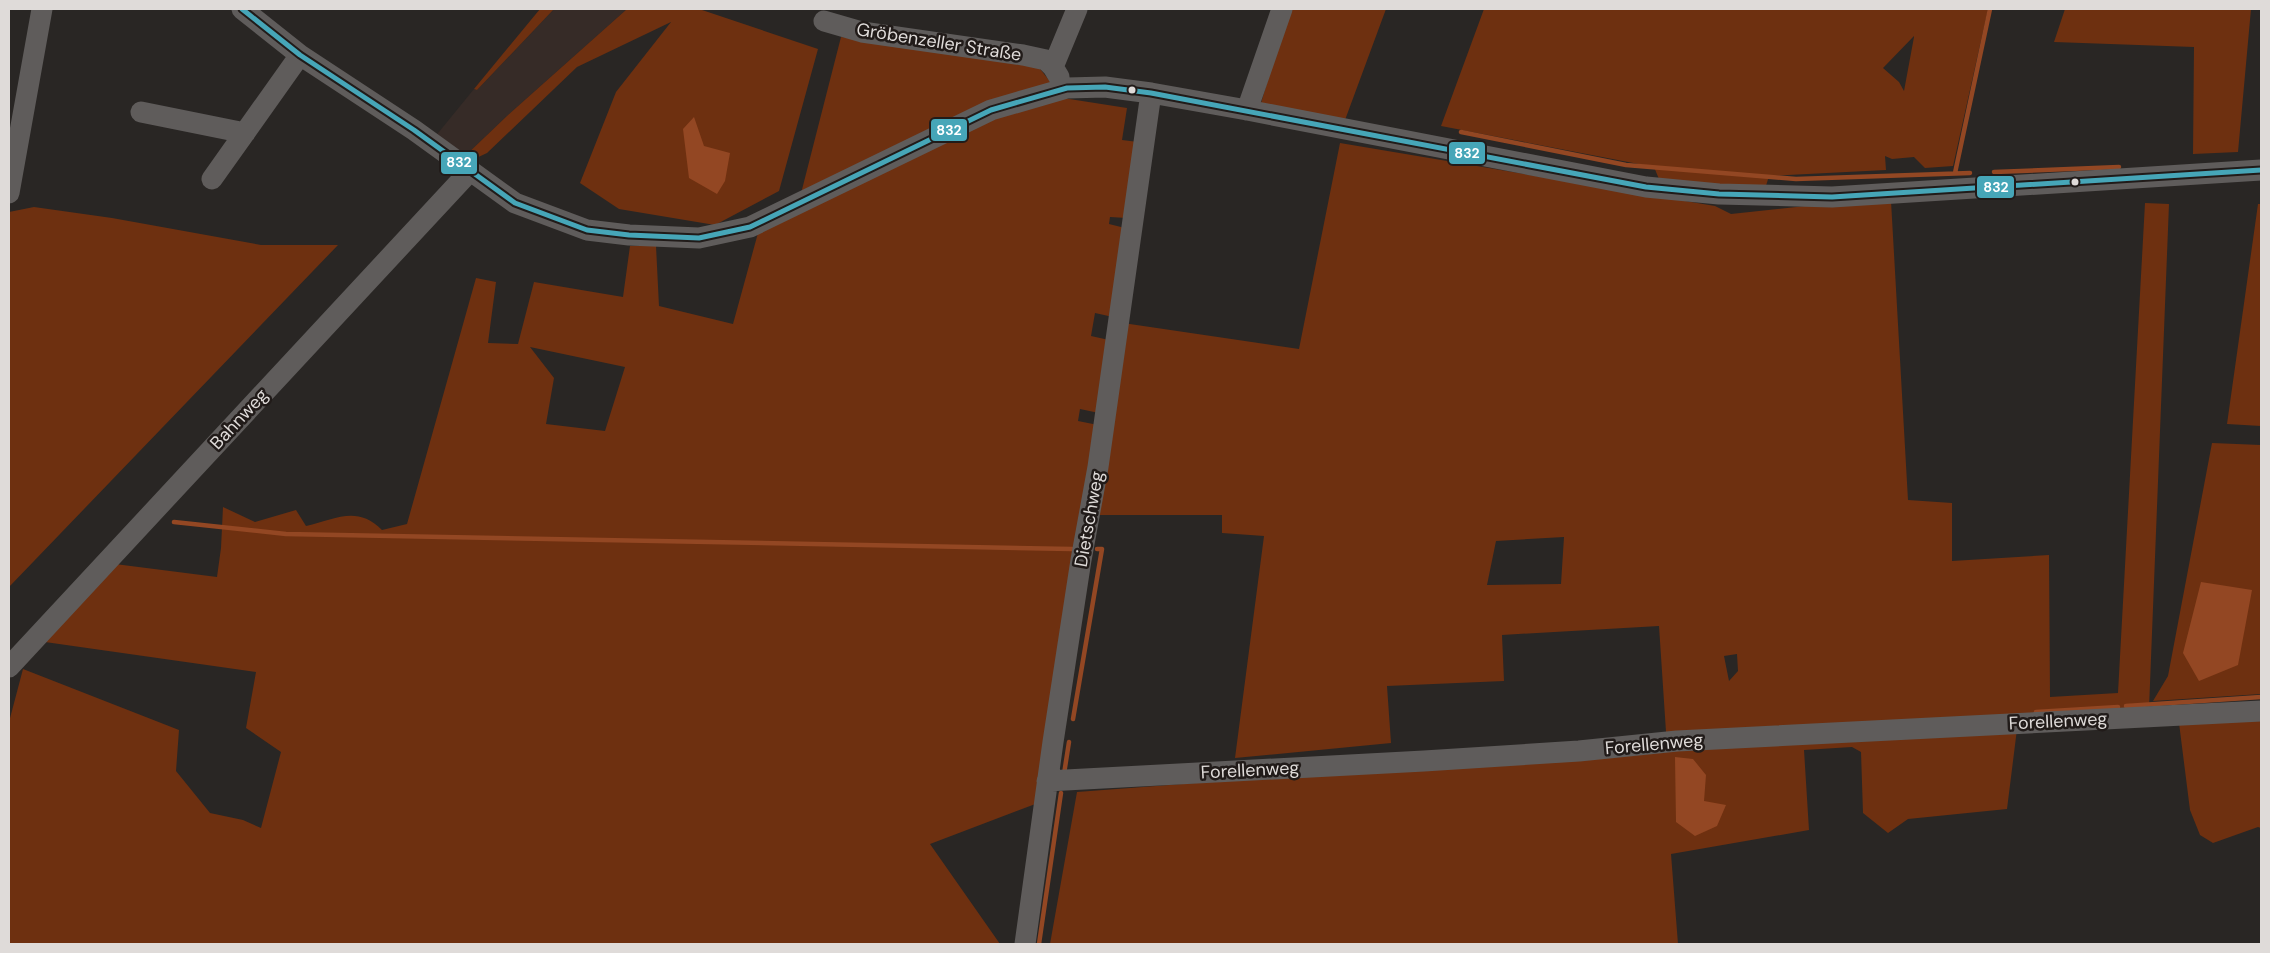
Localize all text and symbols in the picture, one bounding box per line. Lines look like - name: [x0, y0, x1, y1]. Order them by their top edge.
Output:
- street label: Gröbenzeller Straße: [855, 17, 1023, 67]
- unlabelled marker: [1127, 85, 1137, 95]
- line badge: 832: [930, 118, 968, 142]
- text: 832: [936, 121, 962, 139]
- line badge: 832: [1448, 141, 1486, 165]
- text: 832: [1454, 144, 1480, 162]
- line badge: 832: [440, 151, 478, 175]
- text: 832: [446, 153, 472, 171]
- line badge: 832: [1976, 175, 2015, 199]
- unlabelled marker: [2070, 177, 2080, 187]
- text: 832: [1983, 178, 2009, 196]
- street label: Bahnweg: [205, 383, 273, 455]
- street label: Dietschweg: [1069, 469, 1109, 569]
- street label: Forellenweg: [2008, 706, 2108, 736]
- street label: Forellenweg: [1604, 728, 1704, 760]
- street label: Forellenweg: [1200, 755, 1300, 785]

